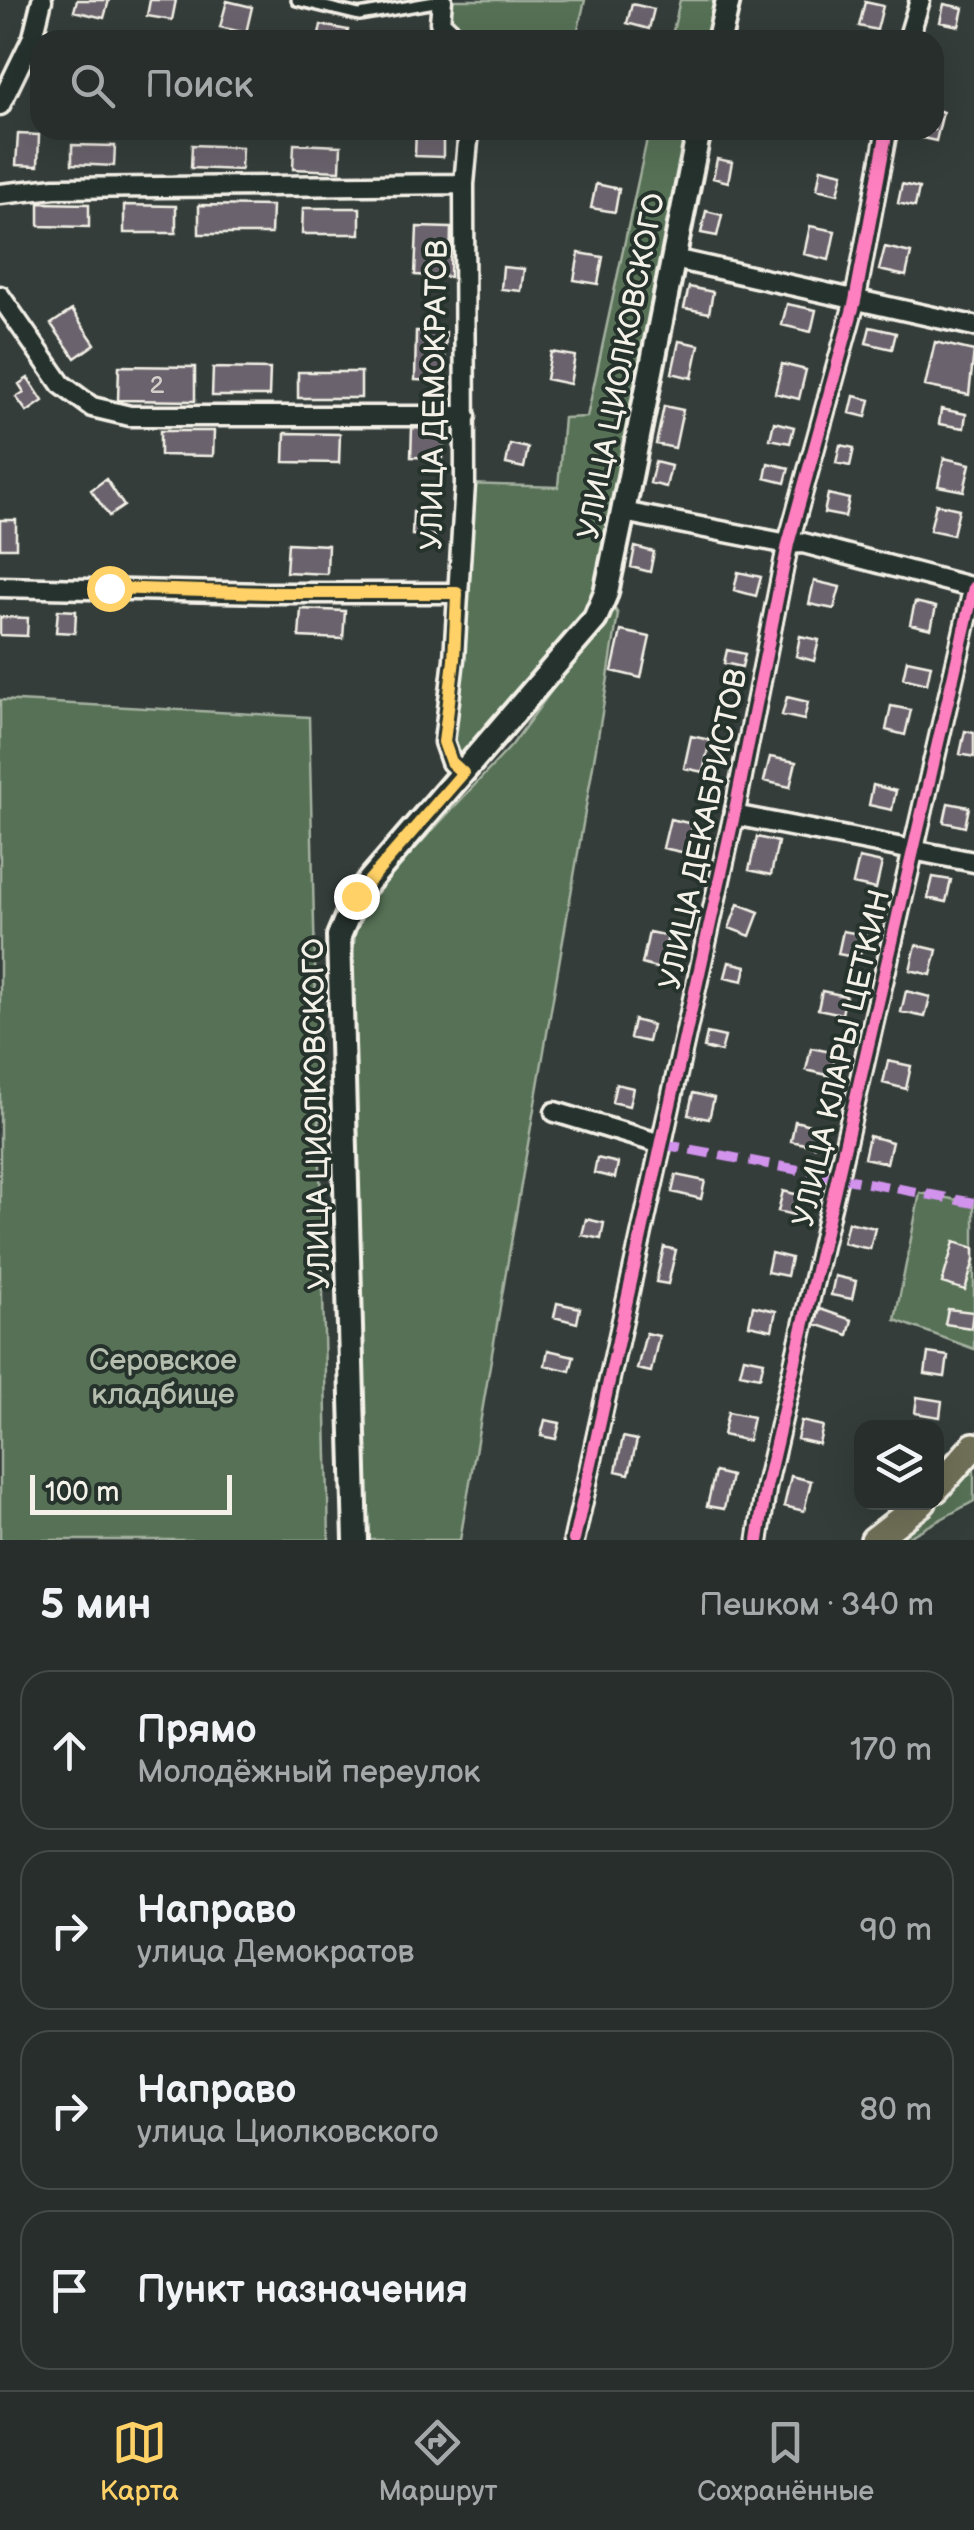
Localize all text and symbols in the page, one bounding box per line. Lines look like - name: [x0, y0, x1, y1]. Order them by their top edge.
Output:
- search box: [30, 30, 944, 140]
- icon: search: [65, 58, 120, 113]
- text: Поиск: [145, 63, 253, 108]
- street label: УЛИЦА ЦИОЛКОВСКОГО: [571, 190, 673, 542]
- street label: УЛИЦА ДЕМОКРАТОВ: [414, 239, 456, 551]
- house number: 2: [150, 370, 165, 401]
- route start: [87, 566, 133, 612]
- street label: УЛИЦА ДЕКАБРИСТОВ: [652, 665, 756, 993]
- route end: [334, 874, 380, 920]
- street label: УЛИЦА КЛАРЫ ЦЕТКИН: [786, 886, 898, 1230]
- street label: УЛИЦА ЦИОЛКОВСКОГО: [296, 938, 338, 1290]
- park label: Серовское кладбище: [89, 1343, 237, 1413]
- map controls: [854, 1420, 944, 1510]
- button: layers: [854, 1420, 944, 1510]
- scale bar: [30, 1470, 232, 1514]
- text: 100 m: [45, 1476, 119, 1509]
- text: 5 мин: [40, 1580, 152, 1631]
- text: Пешком · 340 m: [699, 1586, 934, 1625]
- text: Прямо: [137, 1708, 256, 1753]
- icon: ahead: [42, 1723, 97, 1778]
- text: 170 m: [850, 1731, 932, 1770]
- text: Молодёжный переулок: [137, 1753, 480, 1792]
- text: Направо: [137, 1888, 296, 1933]
- icon: right: [42, 1903, 97, 1958]
- text: 90 m: [860, 1911, 932, 1950]
- text: улица Демократов: [137, 1933, 414, 1972]
- text: Направо: [137, 2068, 296, 2113]
- icon: right: [42, 2083, 97, 2138]
- text: 80 m: [859, 2091, 932, 2130]
- text: улица Циолковского: [137, 2113, 438, 2152]
- icon: arrive: [42, 2263, 97, 2318]
- text: Пункт назначения: [137, 2268, 468, 2313]
- tab: Карта: [100, 2415, 179, 2508]
- tab: Маршрут: [378, 2415, 498, 2508]
- tab: Сохранённые: [697, 2415, 874, 2508]

